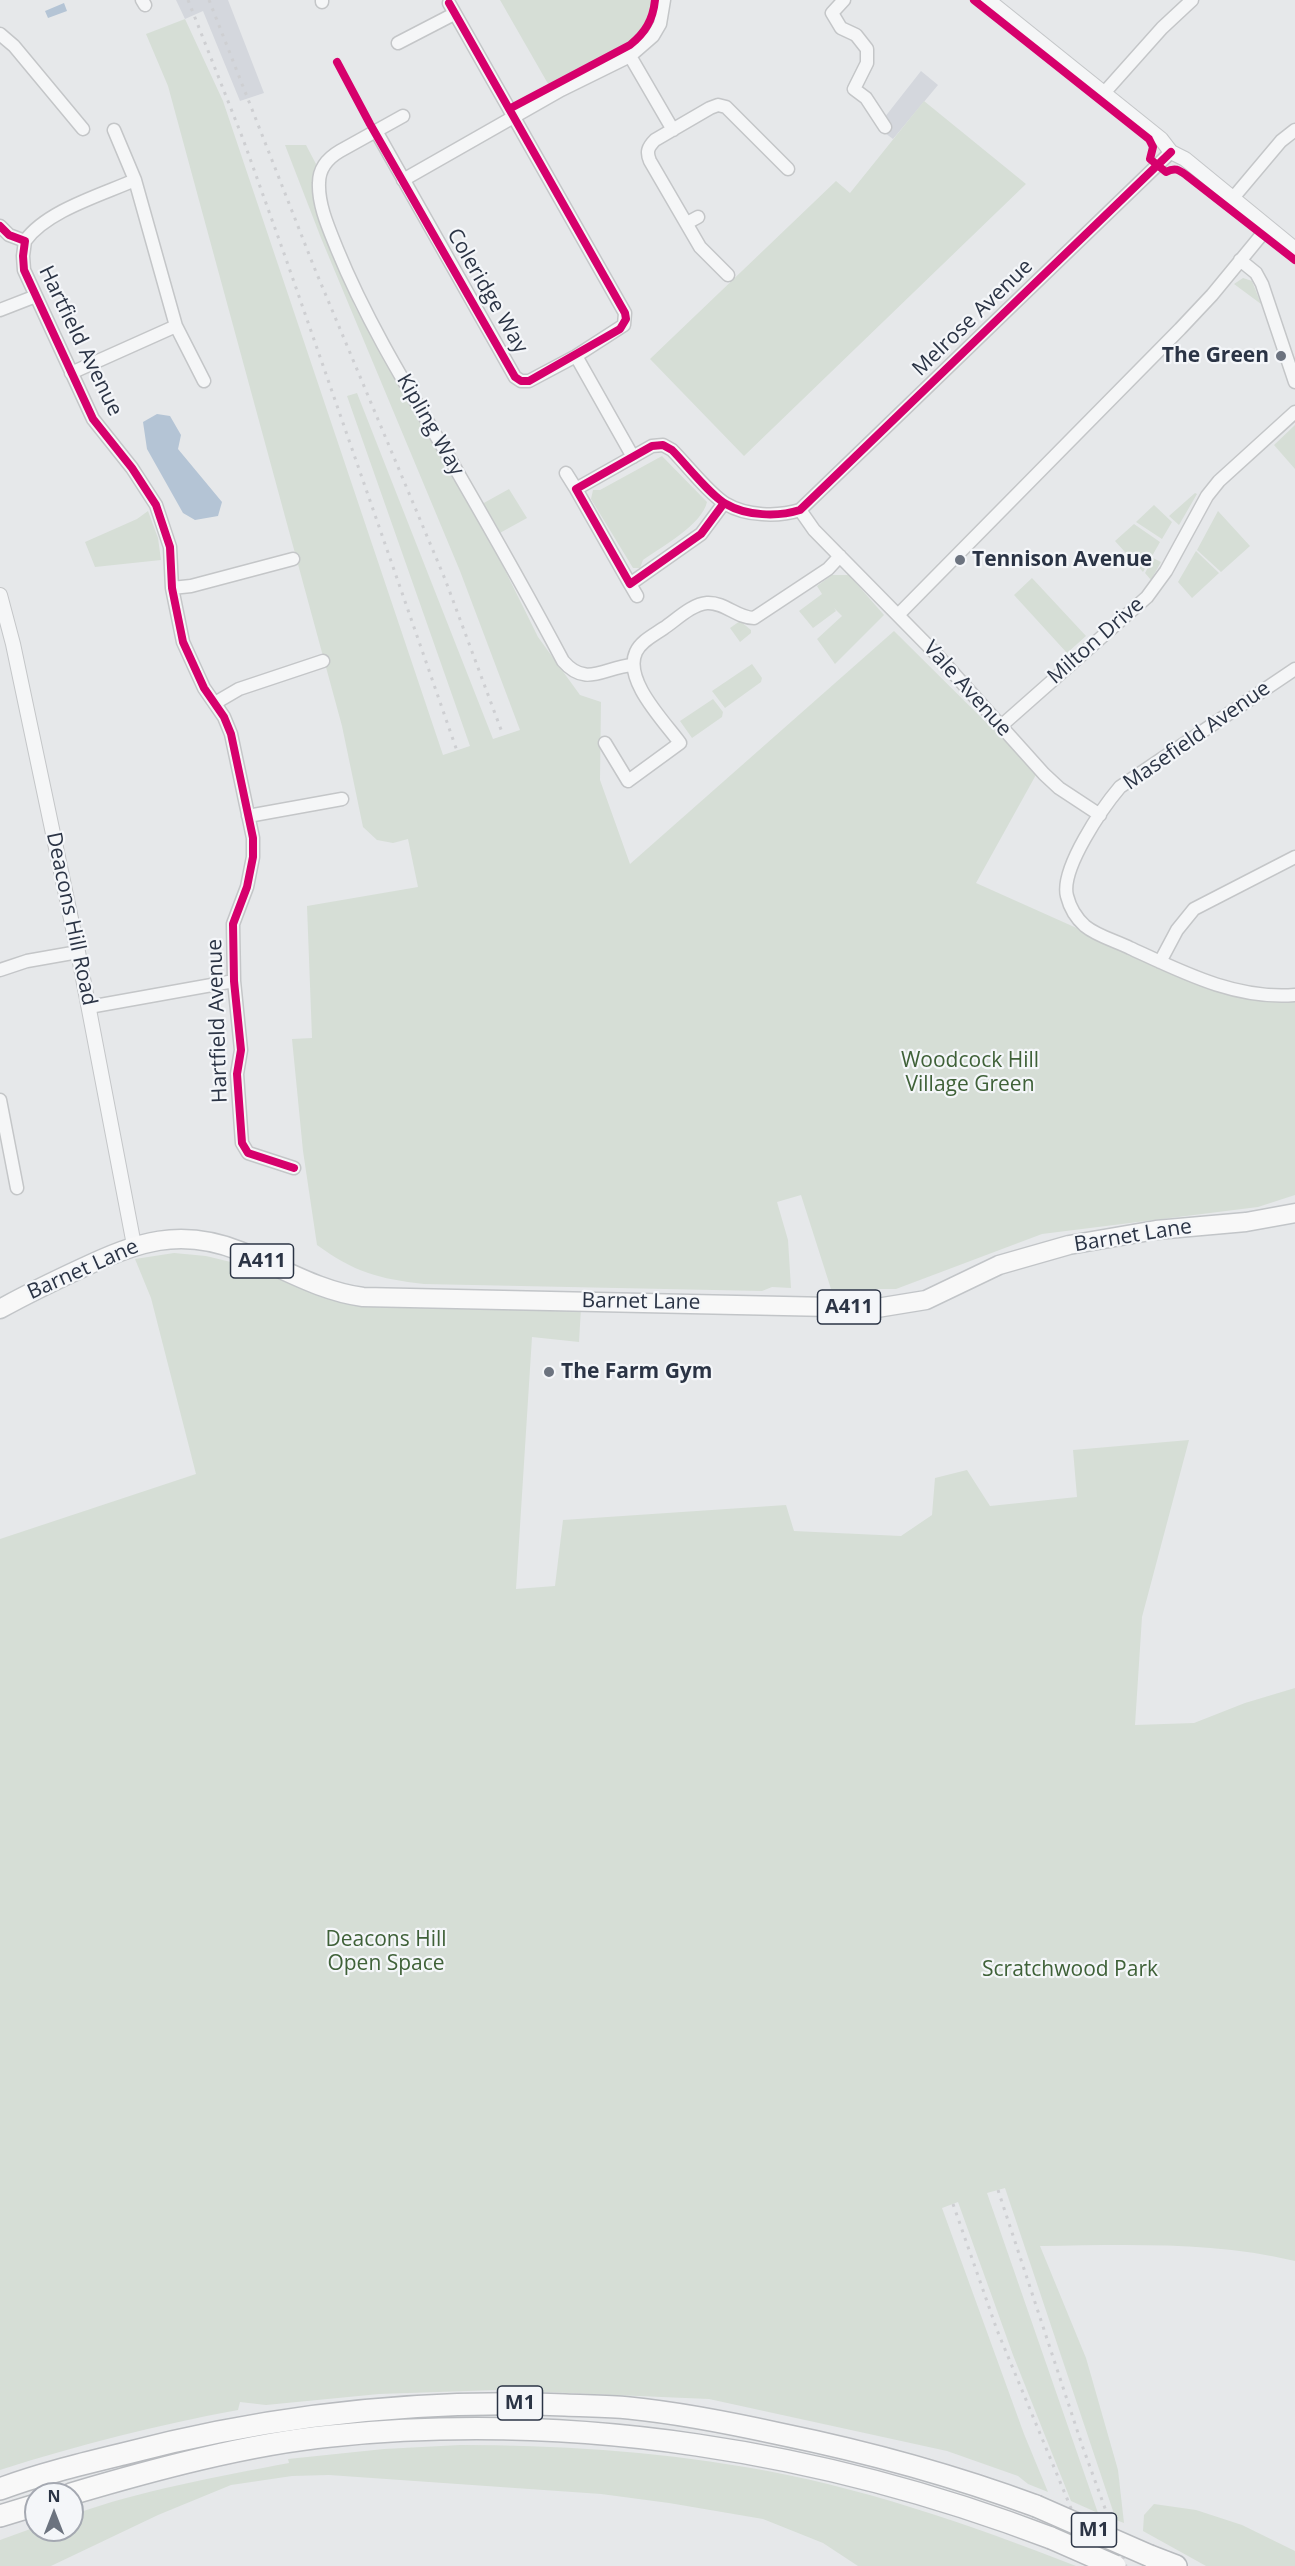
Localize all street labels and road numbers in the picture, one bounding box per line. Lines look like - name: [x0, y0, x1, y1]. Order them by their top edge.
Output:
- street label: Coleridge Way: [441, 224, 533, 358]
- street label: Melrose Avenue: [908, 254, 1038, 382]
- street label: Hartfield Avenue: [33, 262, 127, 420]
- street label: Kipling Way: [391, 370, 469, 480]
- street label: Milton Drive: [1043, 592, 1149, 690]
- street label: Vale Avenue: [918, 636, 1016, 742]
- street label: Masefield Avenue: [1119, 676, 1275, 796]
- street label: Deacons Hill Road: [40, 830, 102, 1008]
- street label: Hartfield Avenue: [203, 939, 233, 1103]
- street label: Barnet Lane: [1072, 1214, 1194, 1258]
- street label: Barnet Lane: [24, 1234, 142, 1306]
- road number: A411: [230, 1244, 294, 1278]
- street label: Barnet Lane: [581, 1288, 701, 1316]
- road number: A411: [818, 1290, 880, 1324]
- road number: M1: [498, 2386, 542, 2420]
- road number: M1: [1072, 2513, 1116, 2547]

